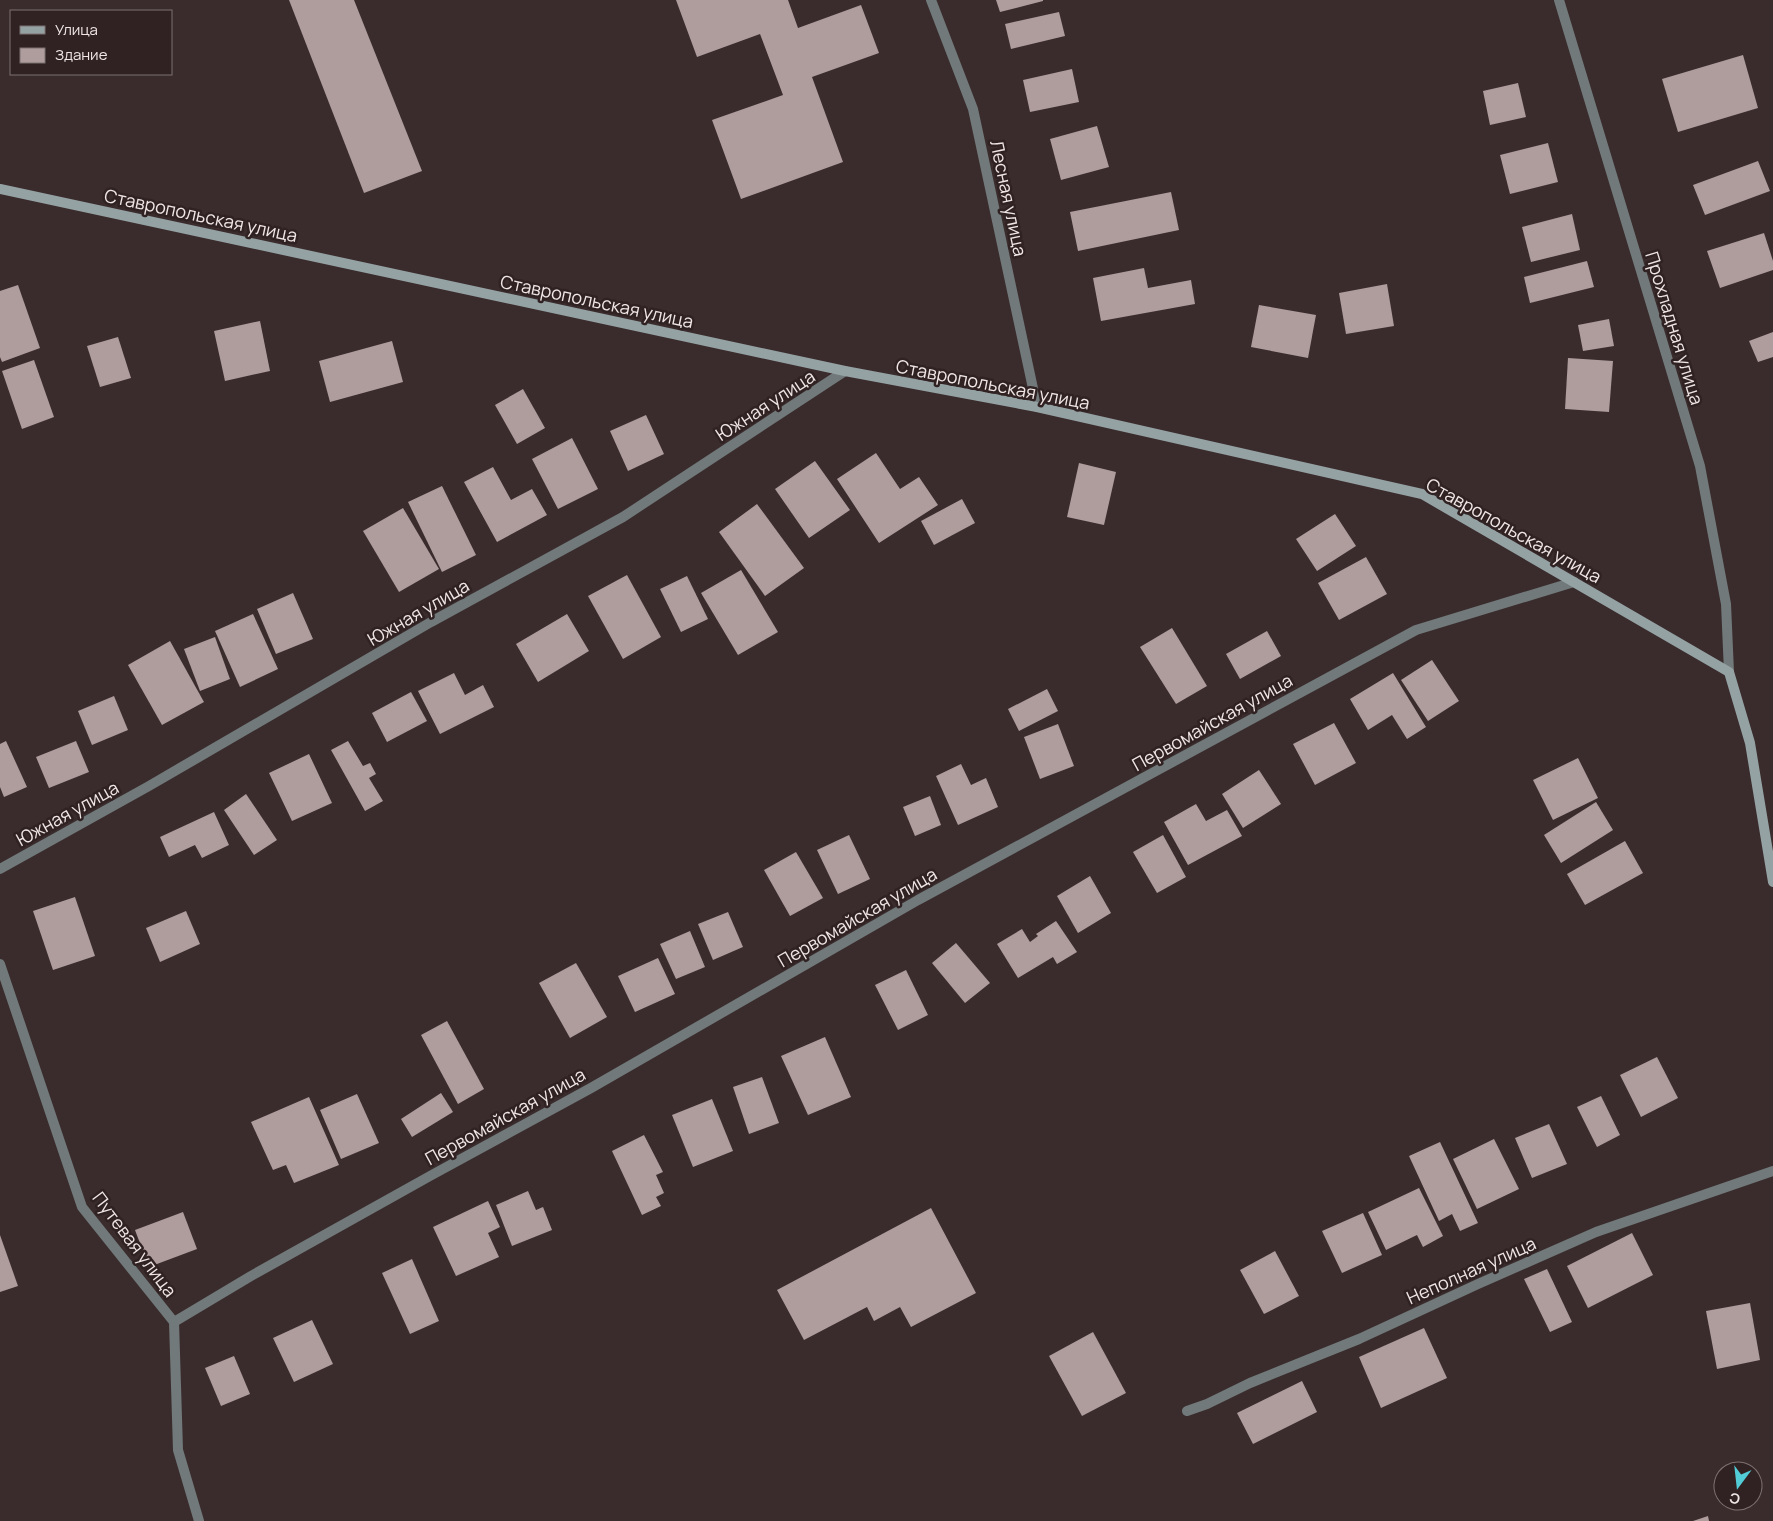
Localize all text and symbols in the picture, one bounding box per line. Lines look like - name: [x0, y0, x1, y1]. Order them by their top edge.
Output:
- legend: [10, 10, 172, 75]
- text: Улица: [55, 19, 98, 40]
- text: Здание: [55, 44, 108, 65]
- street label: Лесная улица: [985, 138, 1033, 258]
- street label: Ставропольская улица: [102, 183, 300, 247]
- street label: Прохладная улица: [1640, 249, 1710, 407]
- street label: Ставропольская улица: [498, 269, 696, 333]
- street label: Ставропольская улица: [894, 353, 1092, 415]
- street label: Южная улица: [711, 364, 819, 446]
- street label: Ставропольская улица: [1422, 472, 1606, 588]
- street label: Южная улица: [363, 573, 473, 651]
- street label: Первомайская улица: [1128, 668, 1296, 776]
- street label: Южная улица: [11, 775, 123, 851]
- street label: Первомайская улица: [773, 862, 941, 972]
- street label: Первомайская улица: [421, 1062, 589, 1170]
- street label: Путевая улица: [88, 1187, 182, 1301]
- street label: Неполная улица: [1403, 1231, 1539, 1309]
- north arrow: [1713, 1461, 1763, 1511]
- text: С: [1727, 1489, 1742, 1510]

